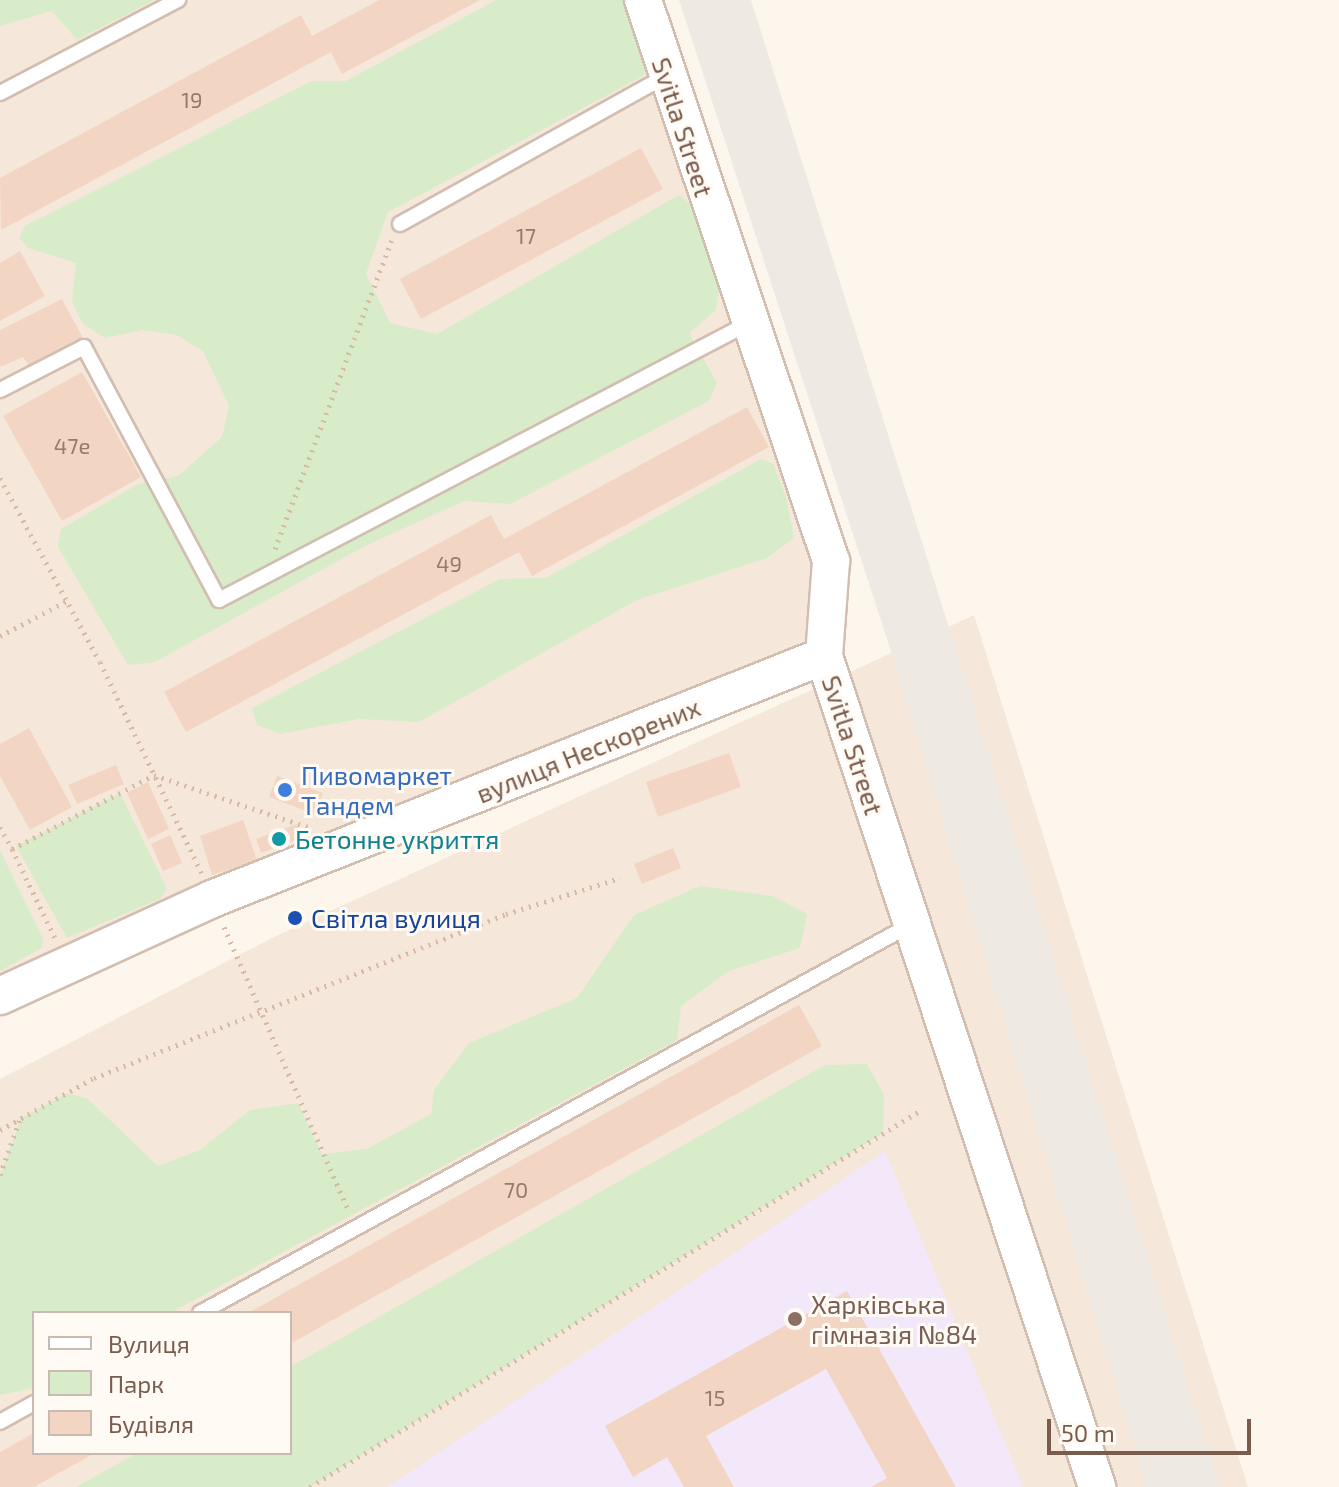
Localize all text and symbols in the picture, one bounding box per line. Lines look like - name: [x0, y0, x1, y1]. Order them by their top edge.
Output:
- street label: Svitla Street: [646, 53, 720, 201]
- house number: 19: [181, 87, 203, 113]
- house number: 17: [516, 223, 536, 249]
- house number: 47е: [54, 433, 90, 459]
- house number: 49: [436, 551, 462, 577]
- street label: Svitla Street: [816, 671, 890, 819]
- street label: вулиця Нескорених: [471, 691, 705, 809]
- place label: Пивомаркет Тандем: [301, 759, 452, 820]
- marker: Пивомаркет Тандем: [276, 781, 294, 799]
- place label: Бетонне укриття: [295, 823, 499, 855]
- marker: Бетонне укриття: [270, 830, 288, 848]
- place label: Світла вулиця: [311, 902, 481, 934]
- marker: Світла вулиця: [286, 909, 304, 927]
- house number: 70: [504, 1177, 528, 1203]
- place label: Харківська гімназія №84: [811, 1288, 977, 1350]
- marker: Харківська гімназія №84: [786, 1310, 804, 1328]
- legend: [32, 1311, 292, 1455]
- text: Вулиця: [108, 1329, 190, 1358]
- text: Парк: [108, 1369, 164, 1398]
- house number: 15: [705, 1385, 725, 1411]
- scale bar: [1051, 1403, 1255, 1453]
- text: Будівля: [108, 1409, 194, 1438]
- text: 50 m: [1061, 1418, 1115, 1447]

